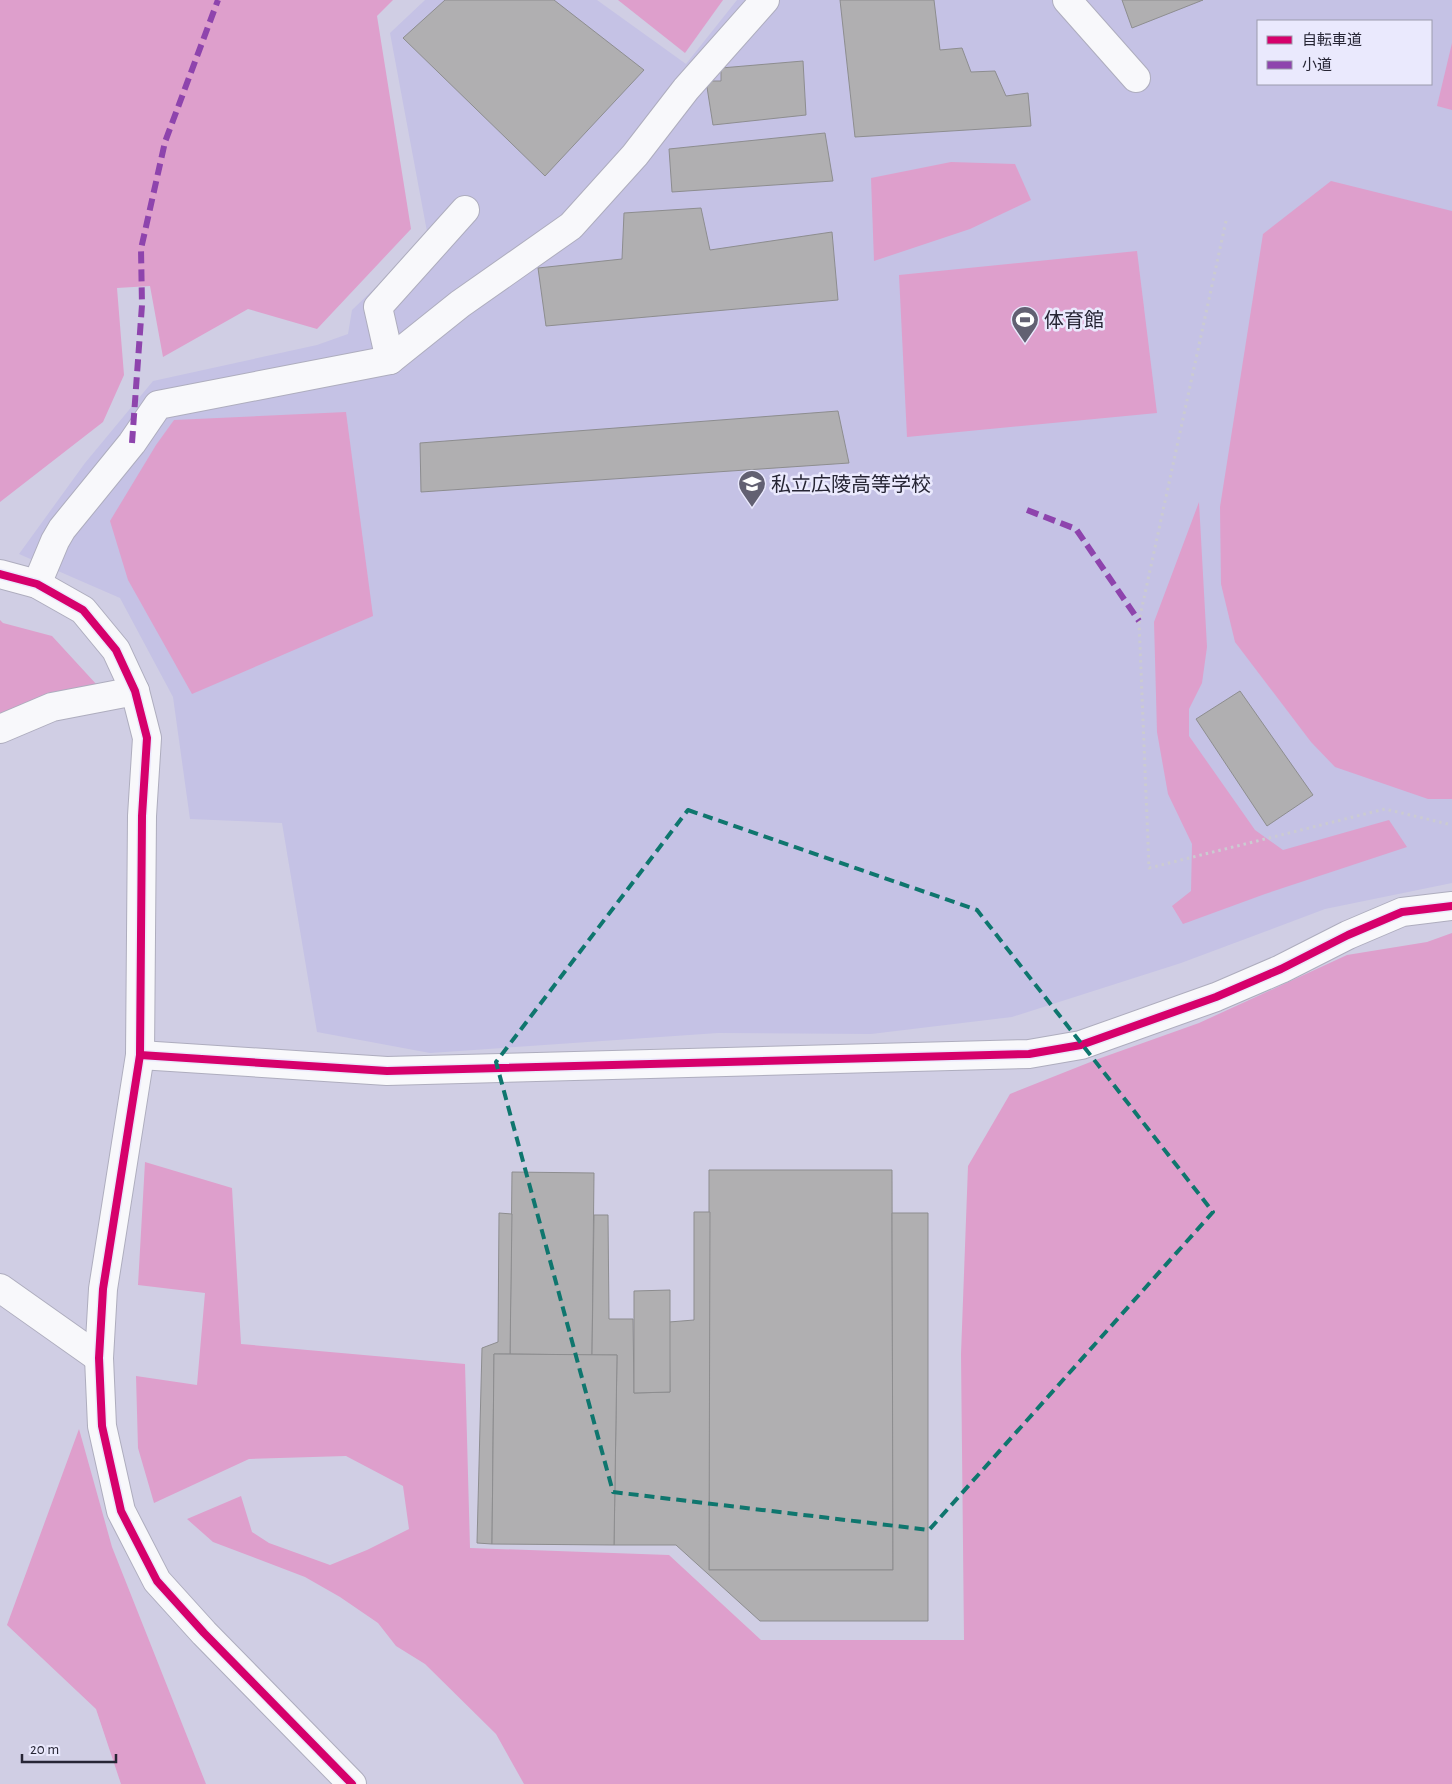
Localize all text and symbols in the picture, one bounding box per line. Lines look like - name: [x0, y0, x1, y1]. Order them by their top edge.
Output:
- legend: [1257, 20, 1432, 85]
- text: 自転車道: [1302, 32, 1362, 48]
- text: 小道: [1302, 57, 1332, 73]
- sports icon: 体育館: [1010, 305, 1040, 344]
- place label: 体育館: [1044, 310, 1104, 331]
- school or university icon: 私立広陵高等学校: [737, 469, 767, 508]
- place label: 私立広陵高等学校: [771, 474, 931, 495]
- scale bar: [22, 1732, 116, 1764]
- text: 20 m: [30, 1742, 59, 1757]

